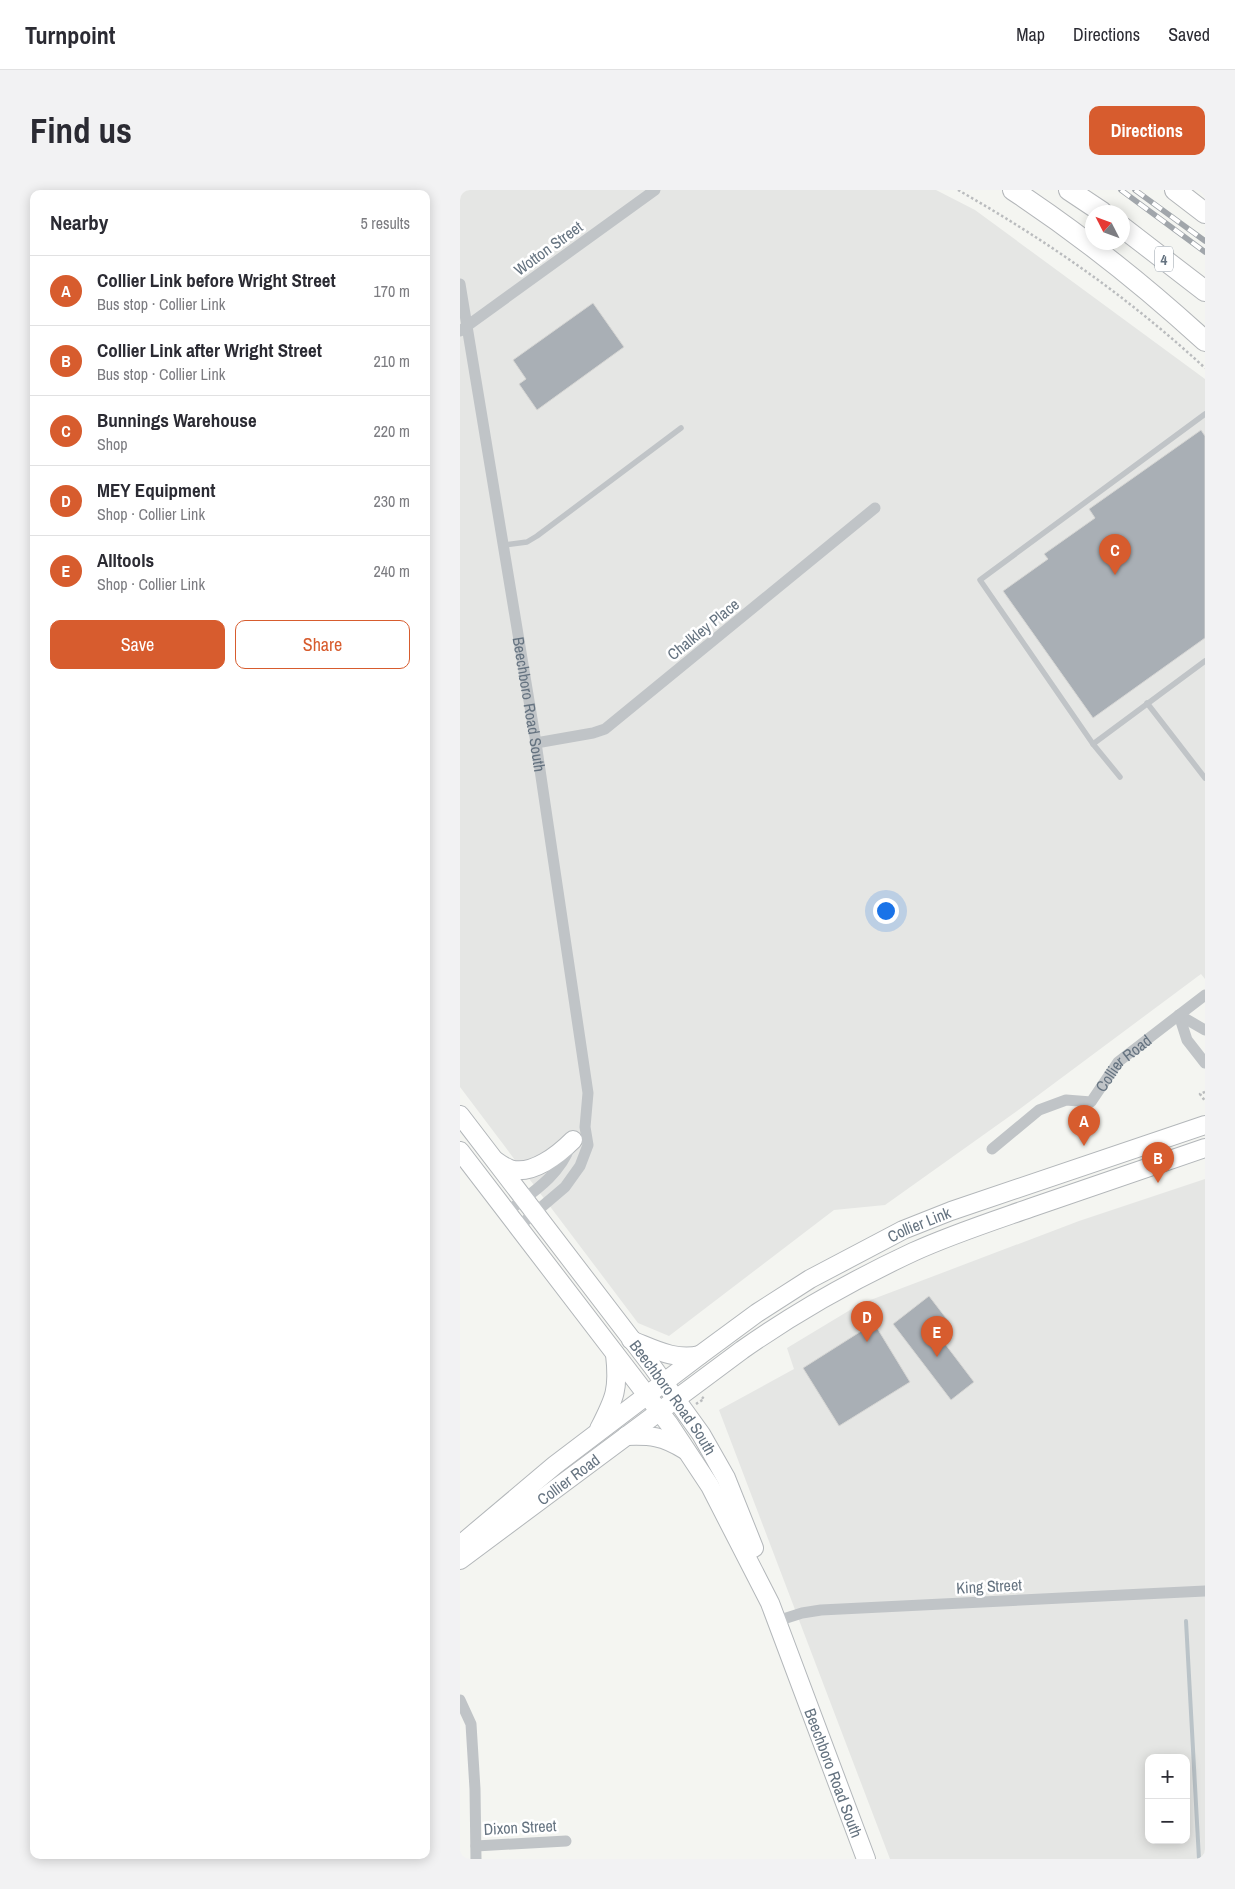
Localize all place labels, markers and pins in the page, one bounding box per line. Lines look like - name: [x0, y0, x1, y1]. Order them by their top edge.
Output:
- pin: C: [1099, 534, 1131, 575]
- pin: A: [1068, 1105, 1100, 1146]
- pin: B: [1142, 1142, 1174, 1183]
- pin: D: [851, 1301, 883, 1342]
- pin: E: [921, 1316, 953, 1357]

